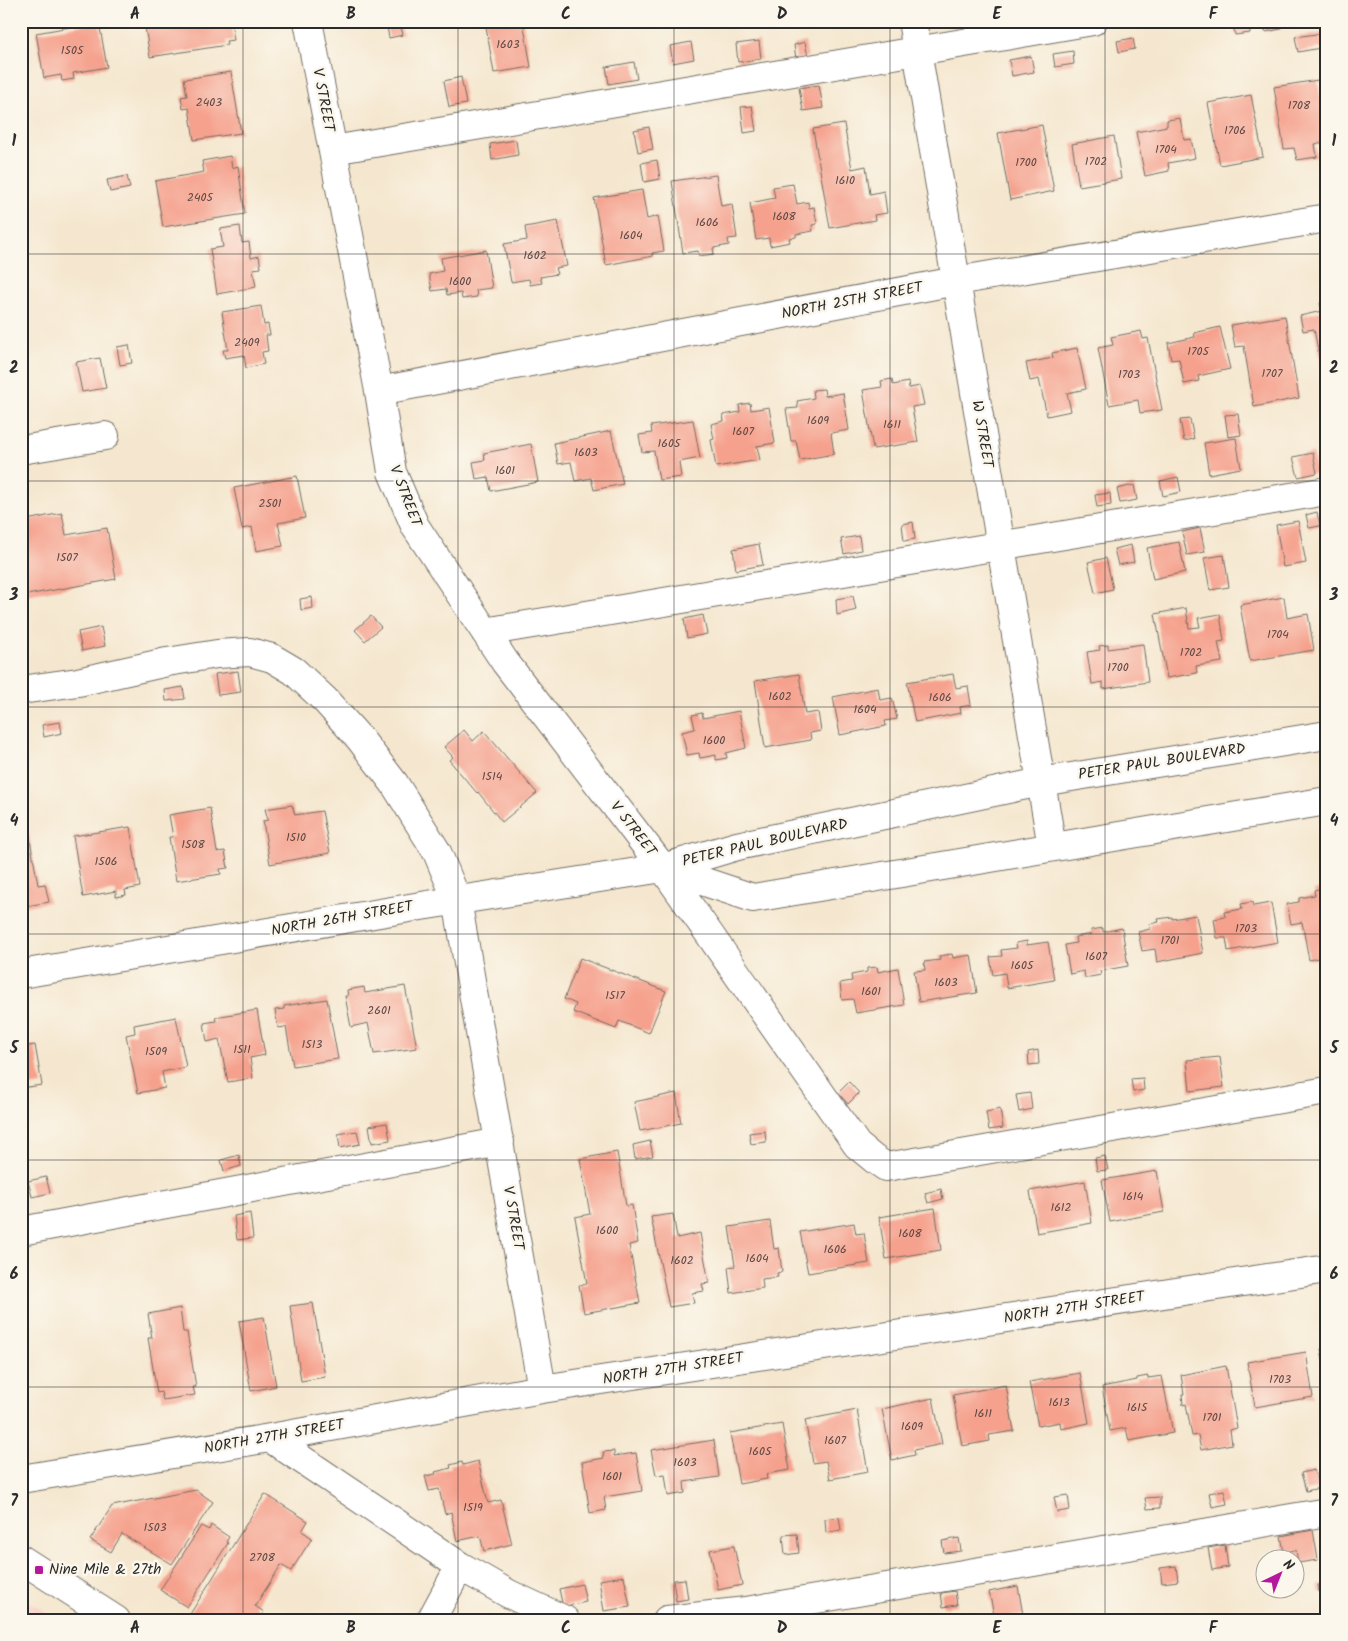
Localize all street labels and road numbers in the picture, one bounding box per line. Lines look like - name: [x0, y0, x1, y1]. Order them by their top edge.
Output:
- street label: V STREET: [305, 66, 341, 136]
- street label: NORTH 25TH STREET: [779, 275, 927, 326]
- street label: W STREET: [964, 398, 1000, 472]
- street label: V STREET: [382, 462, 428, 532]
- street label: PETER PAUL BOULEVARD: [1077, 737, 1248, 787]
- street label: V STREET: [604, 796, 663, 863]
- street label: PETER PAUL BOULEVARD: [680, 812, 850, 874]
- street label: NORTH 26TH STREET: [269, 894, 417, 943]
- street label: V STREET: [496, 1184, 531, 1254]
- street label: NORTH 27TH STREET: [1002, 1285, 1148, 1331]
- street label: NORTH 27TH STREET: [601, 1346, 747, 1392]
- street label: NORTH 27TH STREET: [202, 1412, 348, 1461]

